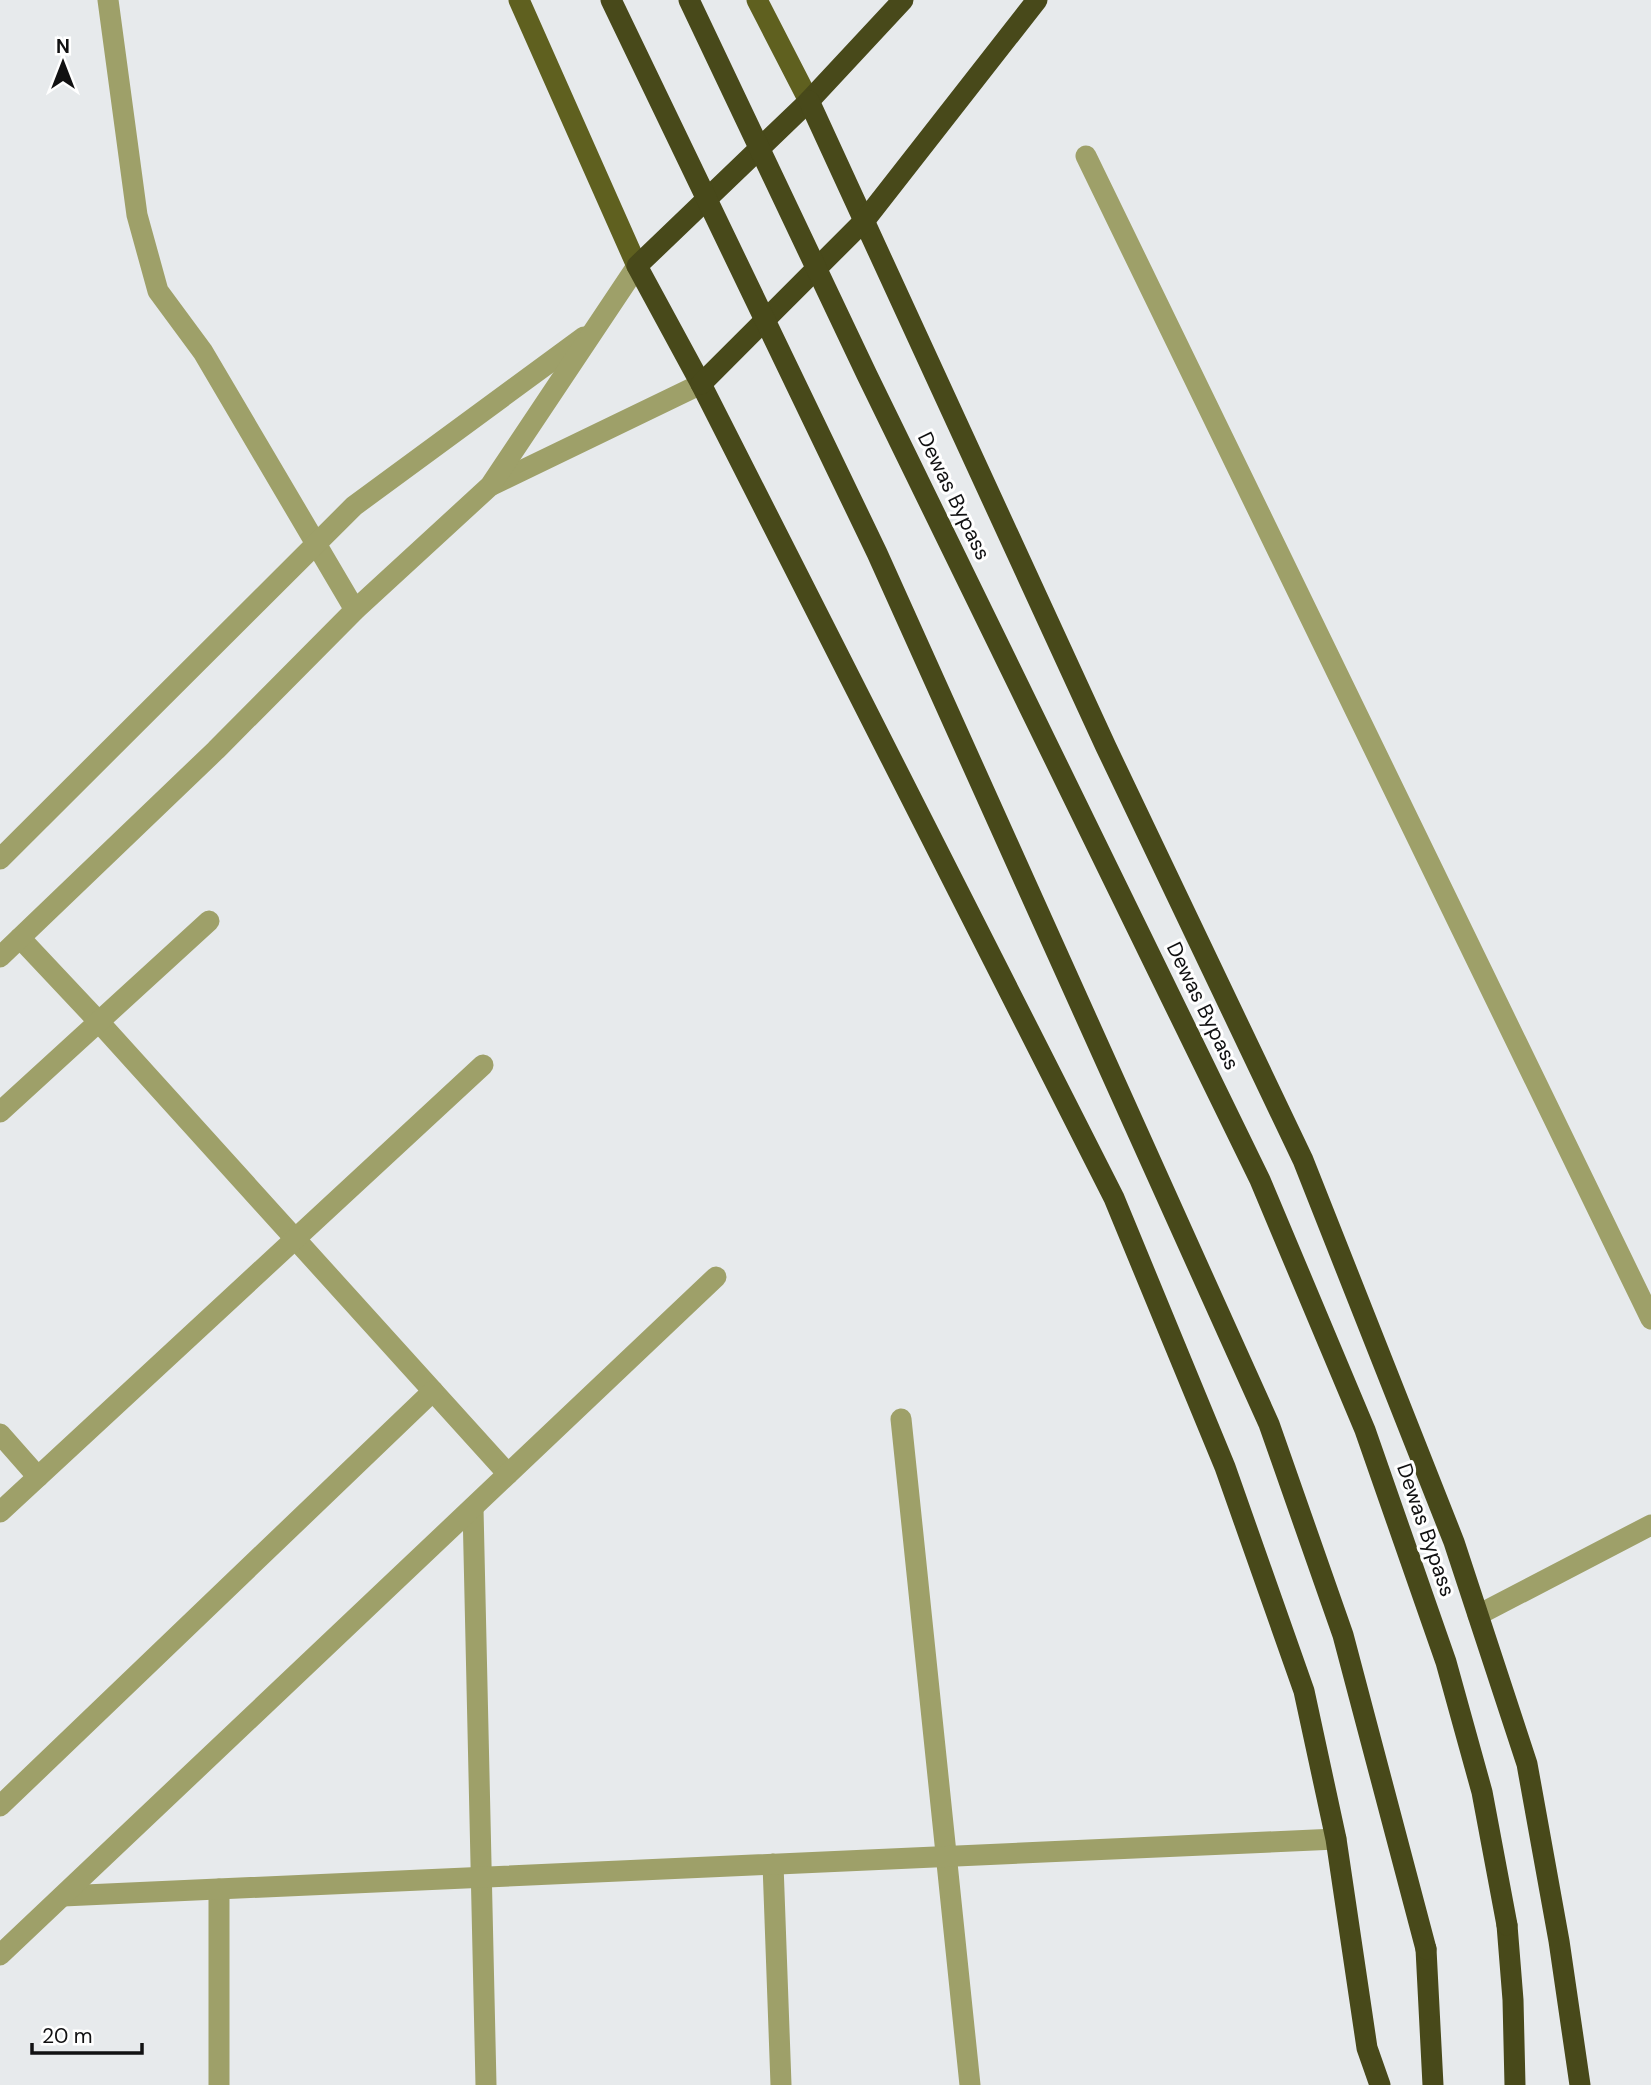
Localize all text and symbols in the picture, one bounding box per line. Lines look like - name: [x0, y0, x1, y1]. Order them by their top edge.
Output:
- north arrow: [28, 28, 98, 98]
- text: N: [56, 34, 70, 59]
- street label: Dewas Bypass: [911, 427, 997, 565]
- street label: Dewas Bypass: [1160, 937, 1246, 1075]
- street label: Dewas Bypass: [1390, 1460, 1462, 1600]
- scale bar: [32, 2011, 142, 2056]
- text: 20 m: [42, 2022, 93, 2050]

